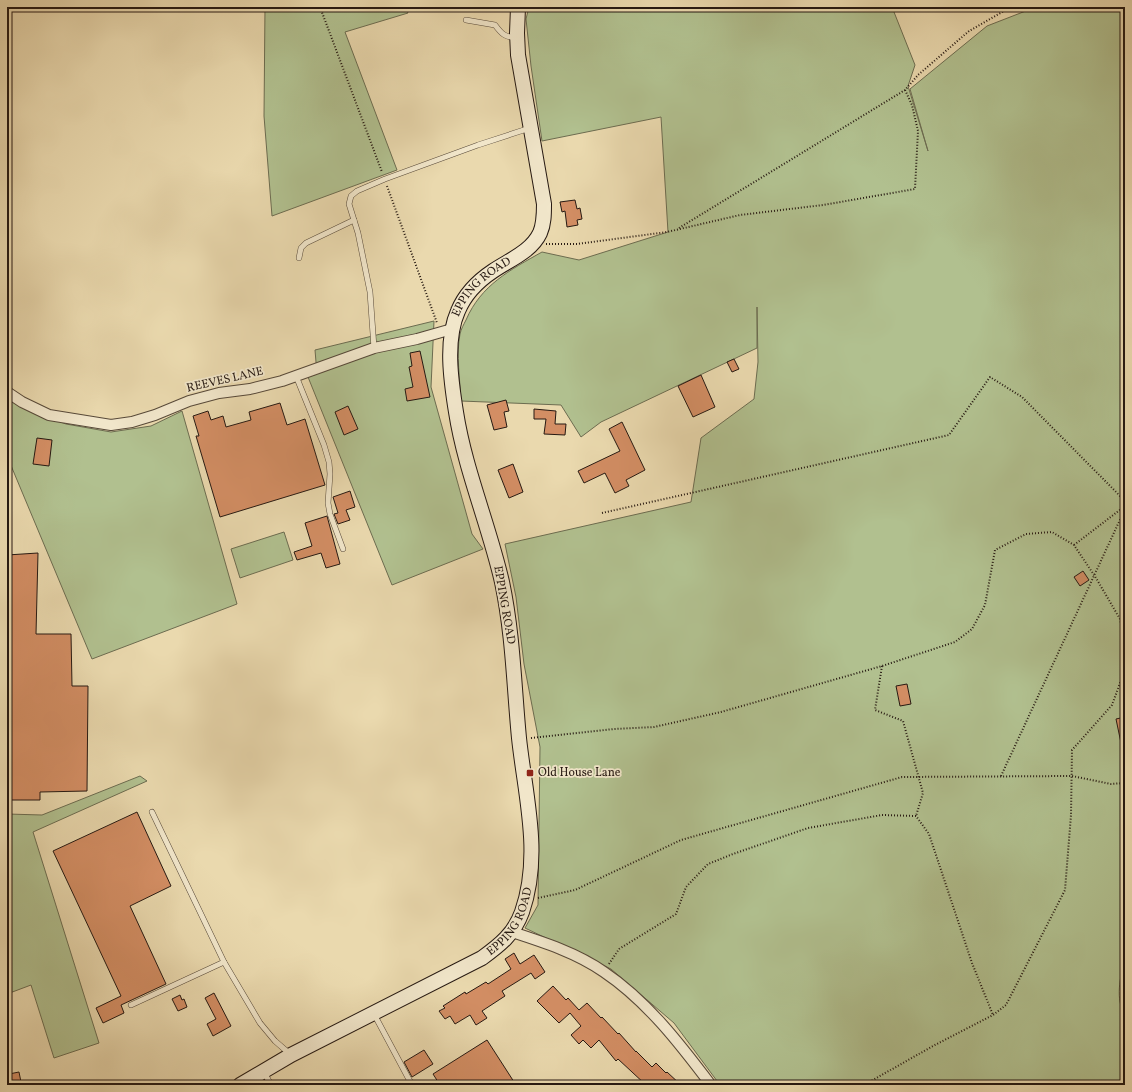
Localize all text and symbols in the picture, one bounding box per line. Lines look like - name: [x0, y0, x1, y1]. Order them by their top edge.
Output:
- street label: EPPING ROAD: [448, 254, 514, 319]
- street label: REEVES LANE: [185, 363, 265, 397]
- street label: EPPING ROAD: [489, 564, 519, 646]
- place label: Old House Lane: [538, 765, 621, 781]
- marker: Old House Lane: [525, 768, 535, 778]
- street label: EPPING ROAD: [484, 886, 536, 960]

